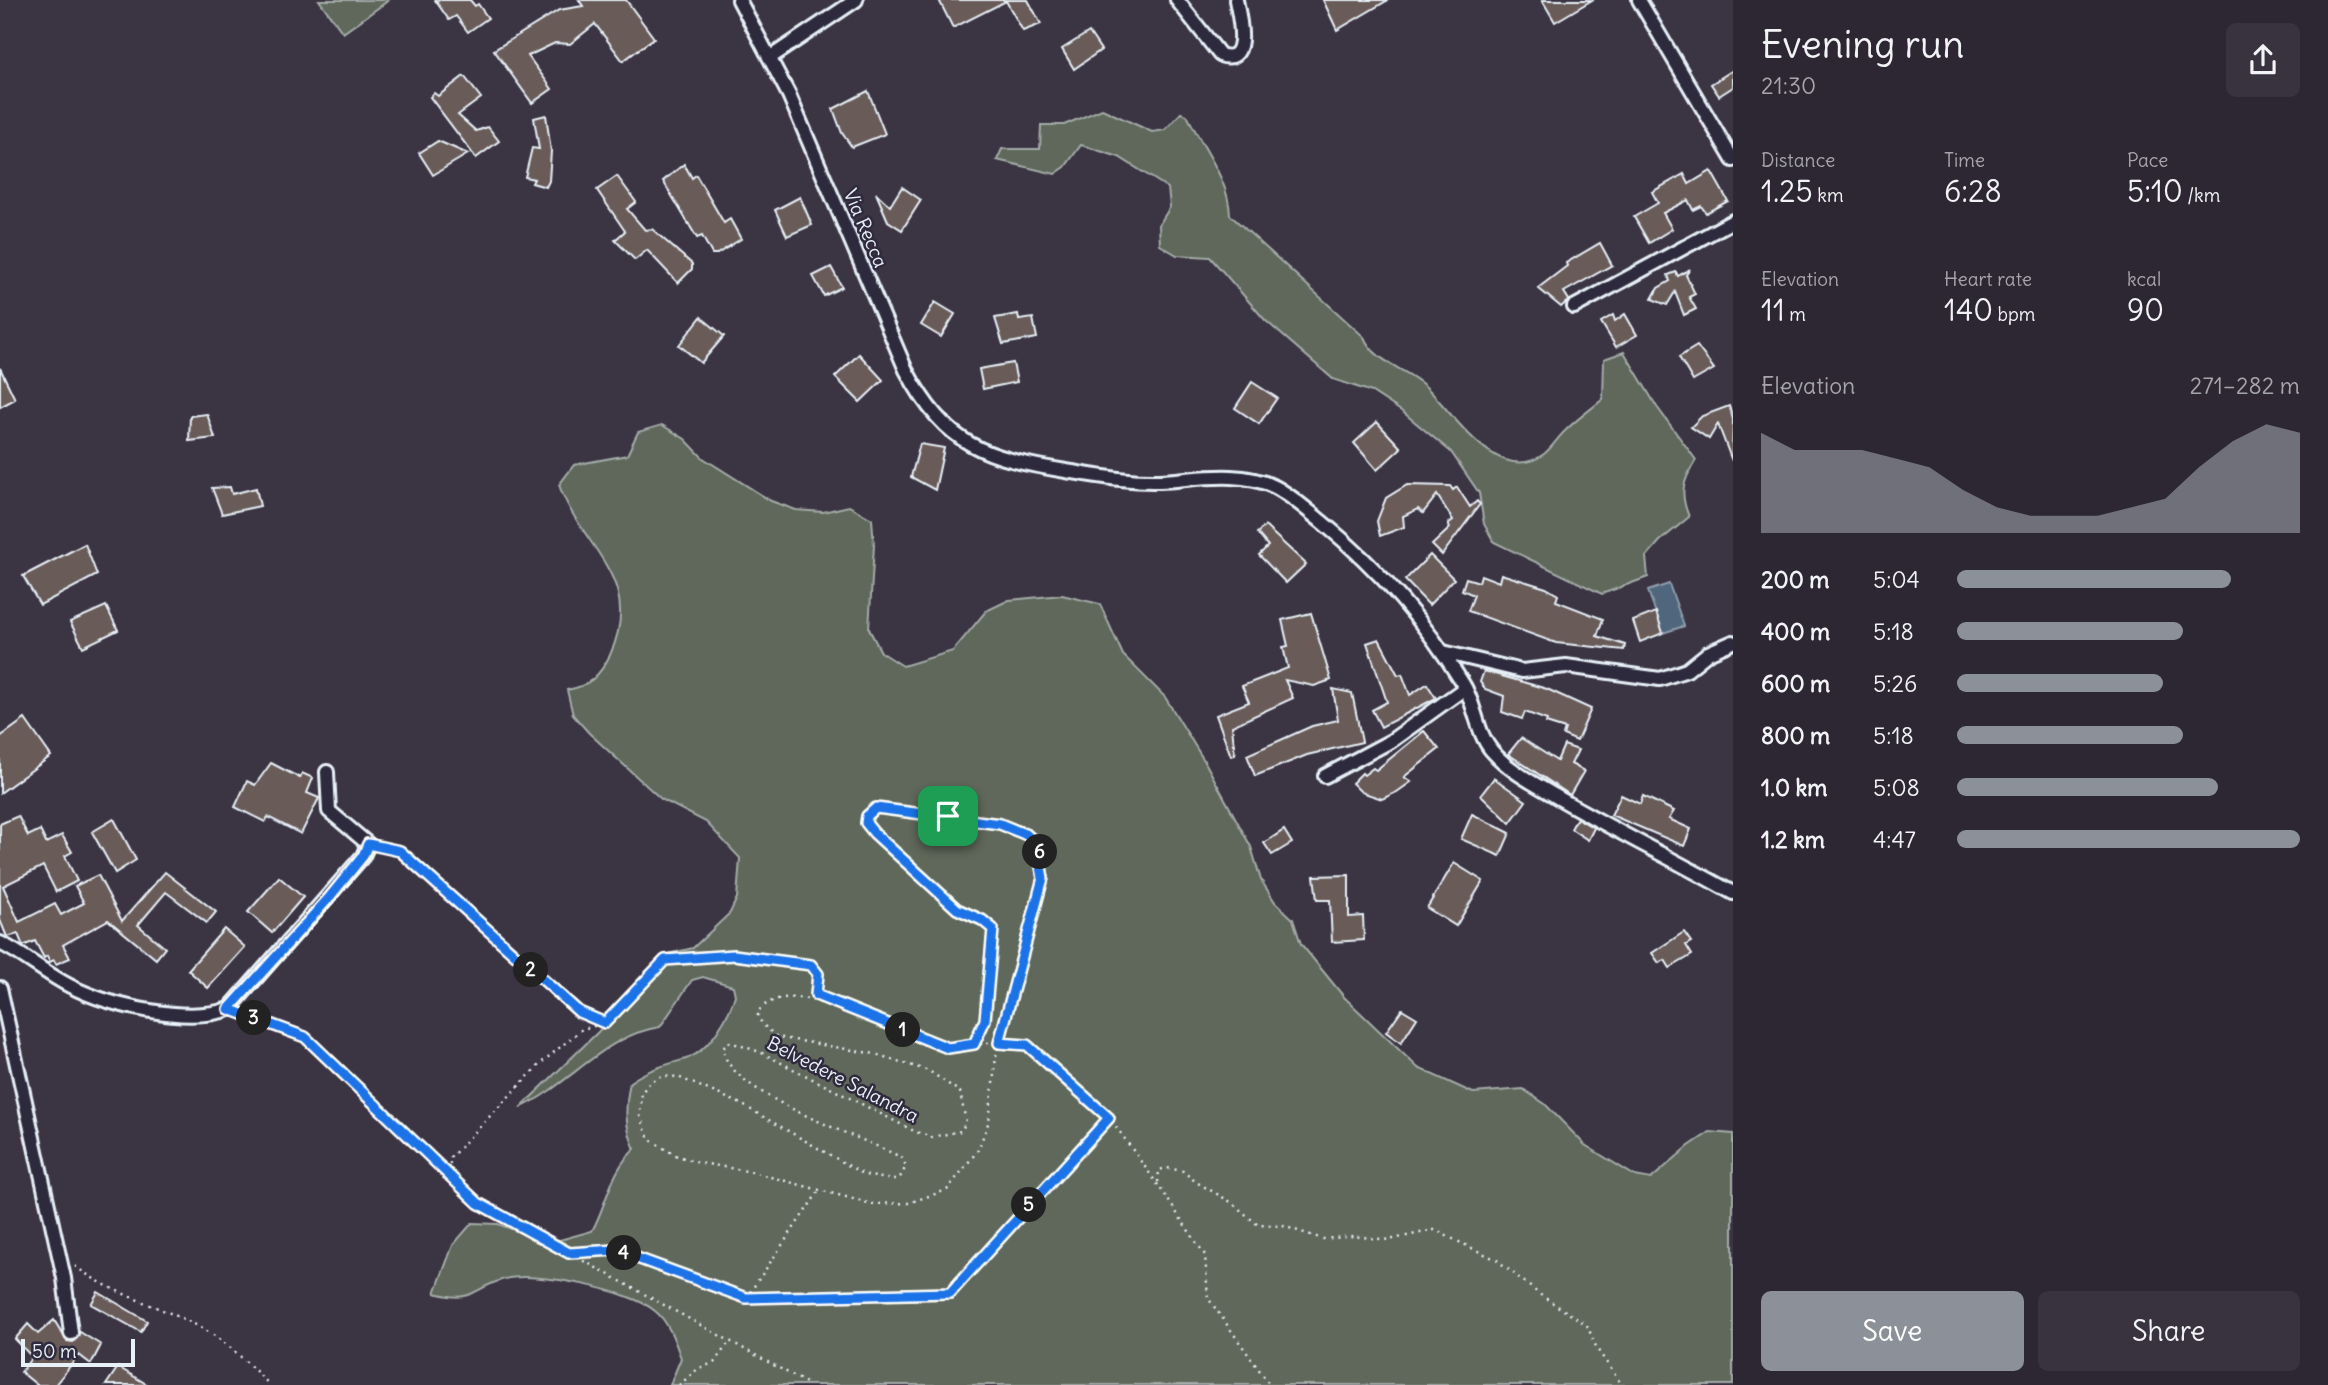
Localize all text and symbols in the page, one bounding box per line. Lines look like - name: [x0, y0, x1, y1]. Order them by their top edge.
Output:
- text: Evening run: [1761, 21, 1964, 68]
- button: share: [2226, 23, 2300, 97]
- text: 21:30: [1761, 71, 1816, 100]
- text: Distance: [1761, 148, 1835, 172]
- text: Time: [1944, 148, 1985, 172]
- text: Pace: [2127, 148, 2168, 172]
- text: 1.25: [1761, 172, 1813, 210]
- text: 6:28: [1944, 172, 2002, 210]
- text: 5:10: [2127, 172, 2183, 210]
- text: km: [1813, 183, 1844, 207]
- text: /km: [2183, 183, 2220, 207]
- street label: Via Recca: [839, 185, 893, 271]
- text: Elevation: [1761, 267, 1839, 291]
- text: Heart rate: [1944, 267, 2032, 291]
- text: kcal: [2127, 267, 2161, 291]
- text: 11: [1761, 291, 1785, 329]
- text: 140: [1944, 291, 1993, 329]
- text: 90: [2127, 291, 2164, 329]
- text: m: [1785, 302, 1806, 326]
- text: bpm: [1993, 302, 2036, 326]
- text: Elevation: [1761, 371, 1855, 400]
- text: 271–282 m: [2190, 371, 2300, 400]
- text: 200 m: [1761, 565, 1830, 594]
- text: 5:04: [1873, 565, 1920, 594]
- text: 400 m: [1761, 617, 1830, 646]
- text: 5:18: [1873, 617, 1914, 646]
- text: 600 m: [1761, 669, 1830, 698]
- text: 5:26: [1873, 669, 1917, 698]
- text: 800 m: [1761, 721, 1830, 750]
- text: 5:18: [1873, 721, 1914, 750]
- text: 1.0 km: [1761, 773, 1827, 802]
- text: 5:08: [1873, 773, 1920, 802]
- pin: [918, 786, 978, 846]
- icon: arrive: [929, 797, 967, 835]
- text: 1.2 km: [1761, 825, 1825, 854]
- text: 4:47: [1873, 825, 1916, 854]
- pin: 6: [1023, 834, 1058, 870]
- text: 6: [1034, 839, 1045, 863]
- pin: 2: [514, 953, 548, 988]
- text: 2: [525, 957, 536, 981]
- pin: 3: [236, 1000, 272, 1036]
- text: 3: [248, 1005, 259, 1029]
- pin: 1: [886, 1012, 920, 1048]
- text: 1: [899, 1017, 906, 1041]
- street label: Belvedere Salandra: [763, 1030, 923, 1128]
- pin: 5: [1012, 1188, 1046, 1222]
- text: 5: [1023, 1192, 1034, 1216]
- pin: 4: [606, 1236, 642, 1270]
- text: 4: [618, 1240, 629, 1264]
- button: Save: [1761, 1291, 2024, 1371]
- button: Share: [2038, 1291, 2300, 1371]
- scale bar: [21, 1336, 135, 1368]
- text: 50 m: [32, 1339, 77, 1363]

